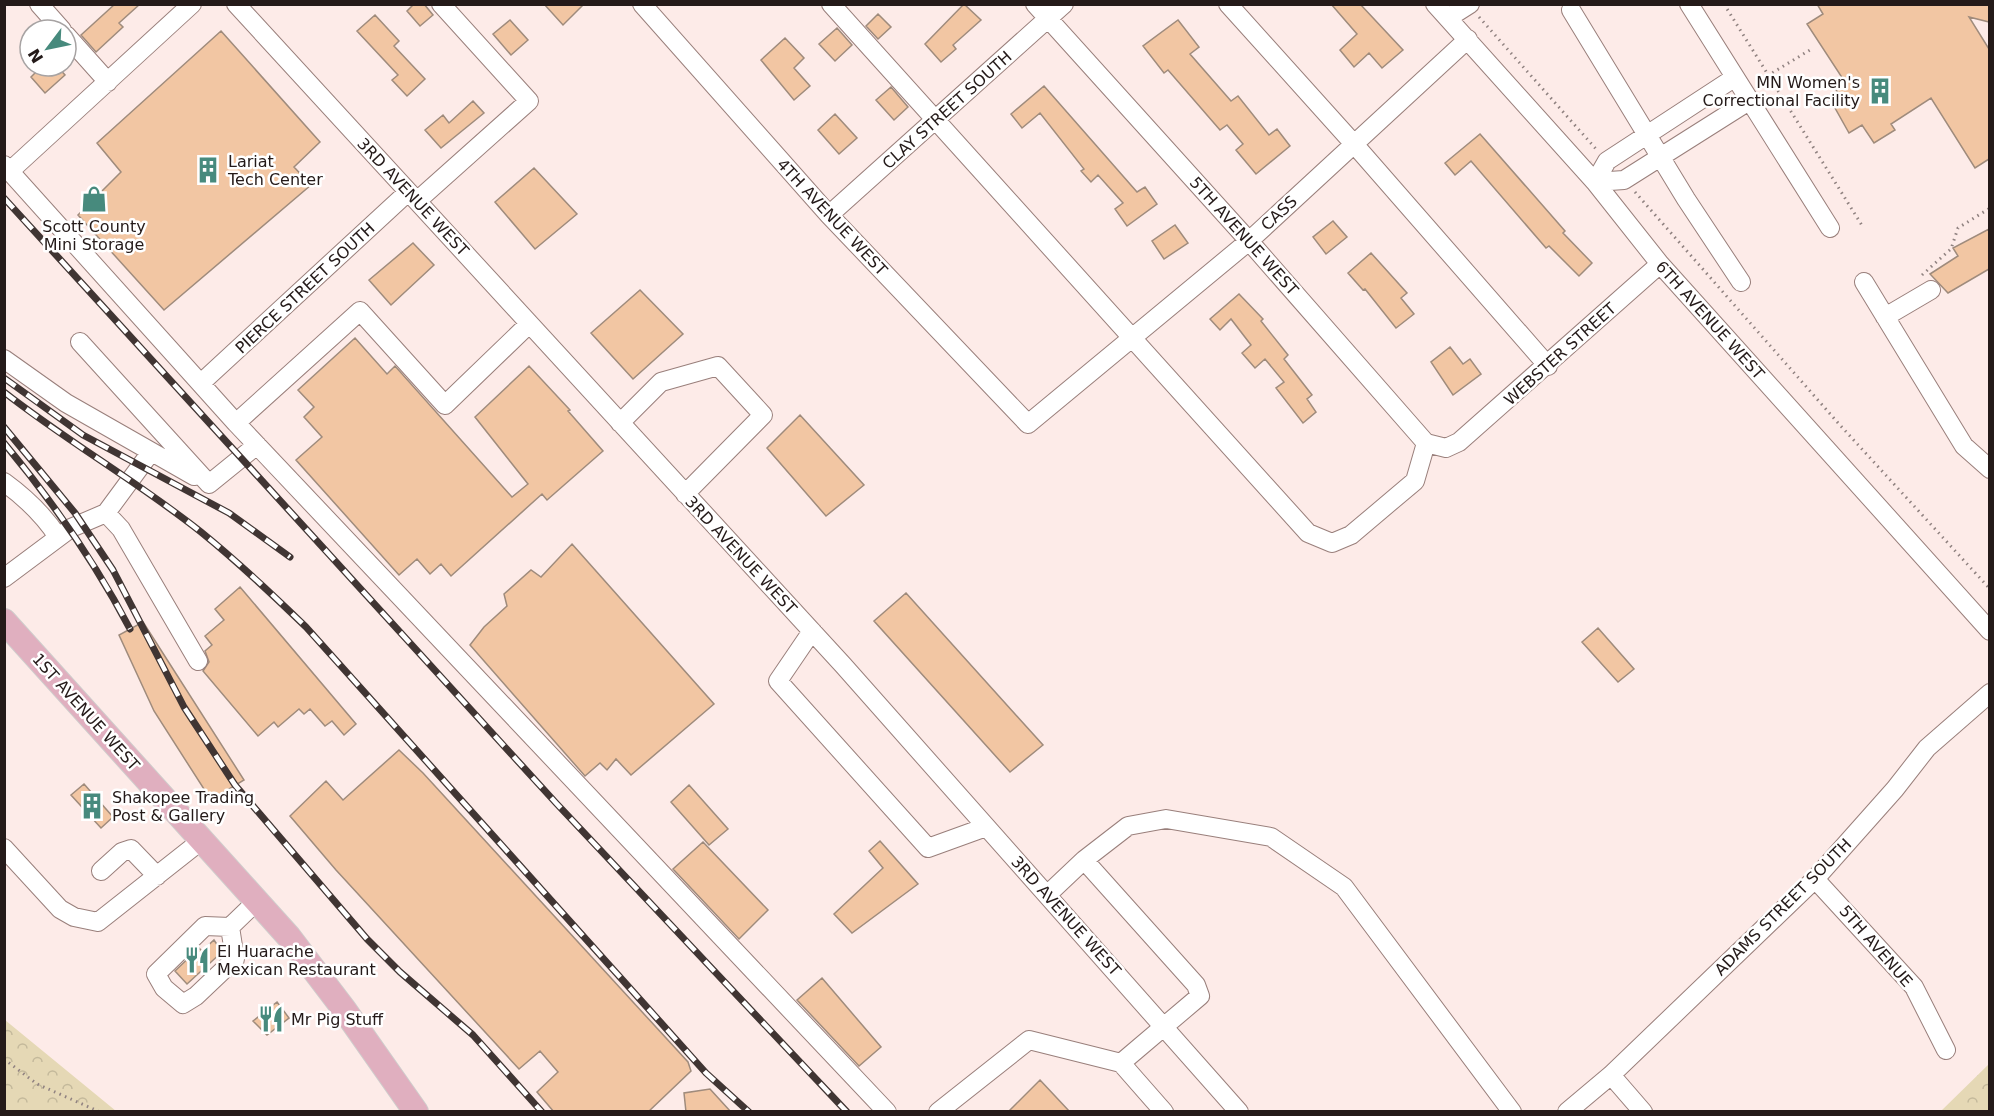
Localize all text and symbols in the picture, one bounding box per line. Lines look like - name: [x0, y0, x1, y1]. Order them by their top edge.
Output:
- north arrow: [18, 18, 78, 78]
- text: N: [24, 45, 47, 66]
- street label: CLAY STREET SOUTH: [878, 47, 1016, 173]
- place label: MN Women's Correctional Facility: [1702, 73, 1860, 110]
- building icon: MN Women's Correctional Facility: [1865, 76, 1895, 106]
- street label: 3RD AVENUE WEST: [353, 134, 473, 260]
- place label: Lariat Tech Center: [227, 152, 323, 189]
- building icon: Lariat Tech Center: [193, 155, 223, 185]
- street label: 4TH AVENUE WEST: [773, 155, 891, 280]
- street label: 5TH AVENUE WEST: [1186, 173, 1302, 299]
- shop icon: Scott County Mini Storage: [79, 184, 109, 214]
- street label: CASS: [1257, 192, 1301, 234]
- place label: Scott County Mini Storage: [42, 217, 146, 254]
- street label: PIERCE STREET SOUTH: [231, 218, 379, 358]
- street label: 6TH AVENUE WEST: [1652, 257, 1768, 383]
- street label: WEBSTER STREET: [1500, 299, 1620, 409]
- street label: 3RD AVENUE WEST: [681, 492, 801, 618]
- street label: 1ST AVENUE WEST: [28, 650, 144, 775]
- place label: Shakopee Trading Post & Gallery: [112, 788, 254, 825]
- building icon: Shakopee Trading Post & Gallery: [77, 791, 107, 821]
- street label: ADAMS STREET SOUTH: [1711, 835, 1855, 979]
- street label: 3RD AVENUE WEST: [1007, 852, 1125, 980]
- street label: 5TH AVENUE: [1835, 901, 1917, 991]
- place label: El Huarache Mexican Restaurant: [217, 942, 376, 979]
- restaurant icon: El Huarache Mexican Restaurant: [182, 945, 212, 975]
- restaurant icon: Mr Pig Stuff: [256, 1004, 286, 1034]
- place label: Mr Pig Stuff: [291, 1010, 384, 1029]

